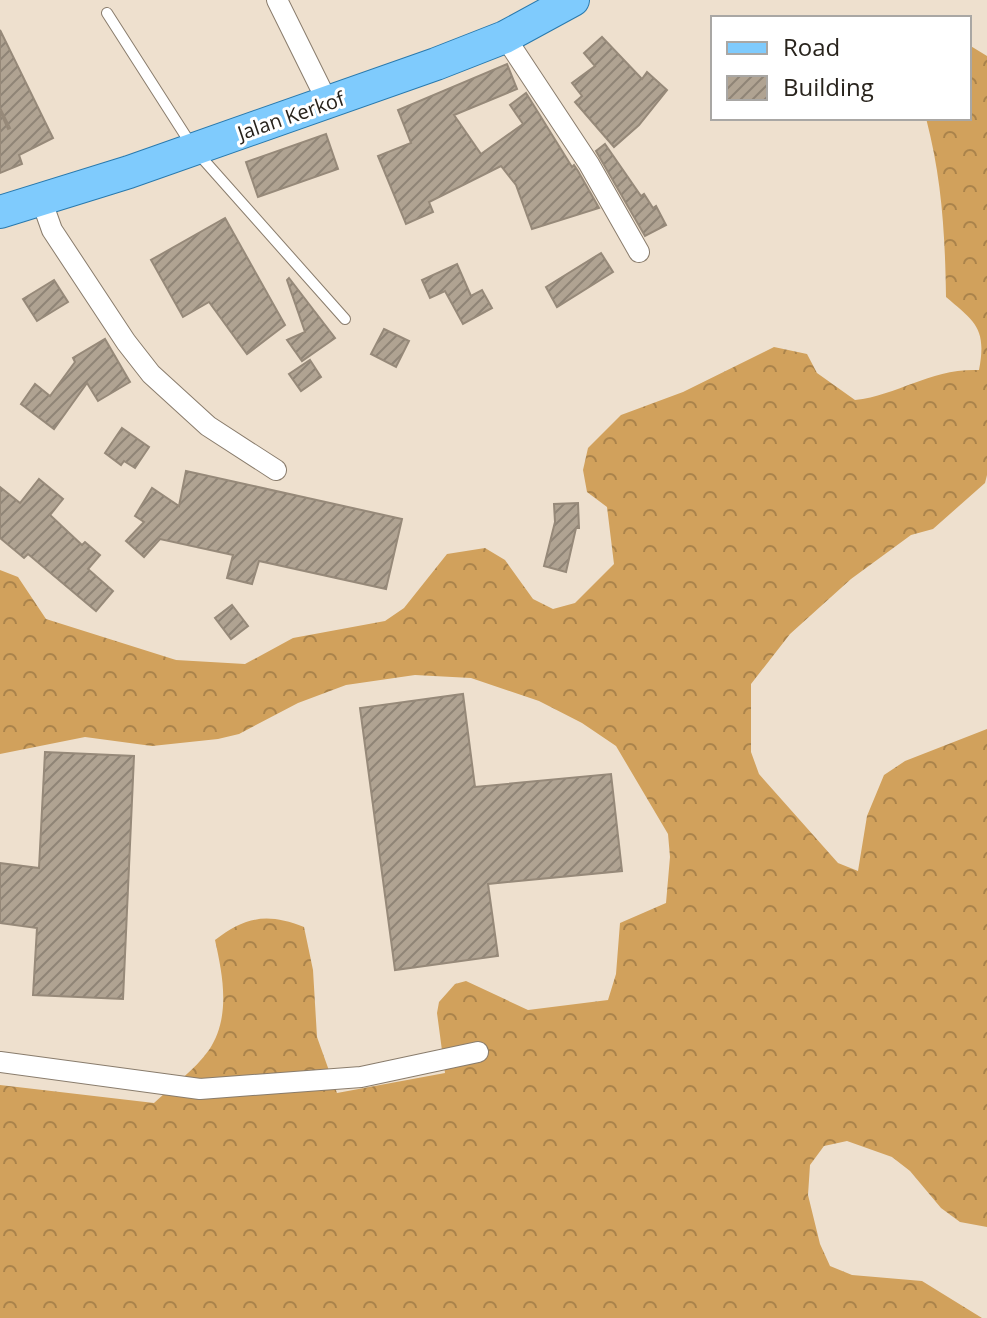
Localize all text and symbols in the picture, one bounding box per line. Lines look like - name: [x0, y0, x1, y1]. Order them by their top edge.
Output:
- legend: [711, 16, 971, 120]
- text: Road: [783, 30, 840, 63]
- text: Building: [783, 70, 874, 103]
- street label: Jalan Kerkof: [232, 84, 349, 147]

